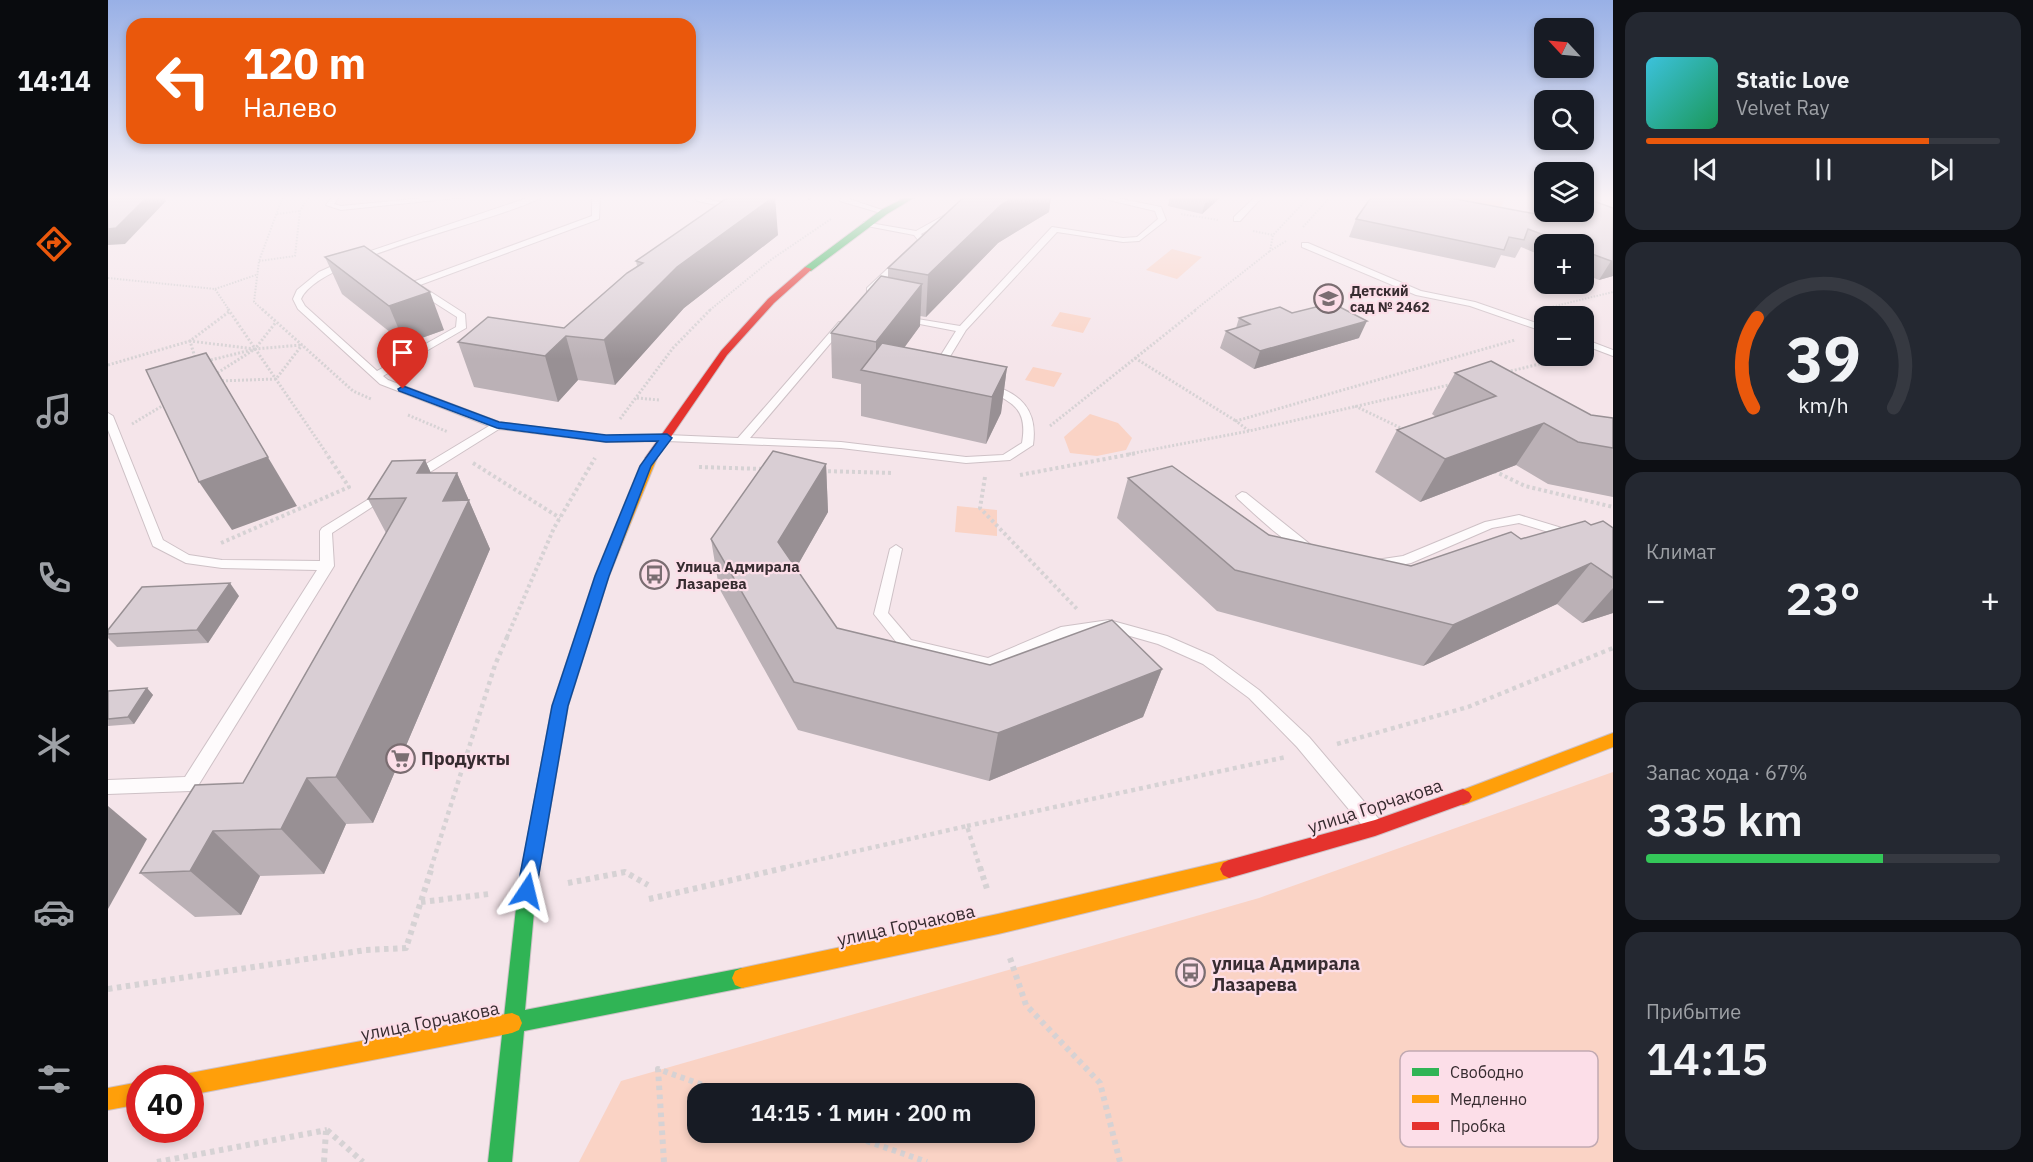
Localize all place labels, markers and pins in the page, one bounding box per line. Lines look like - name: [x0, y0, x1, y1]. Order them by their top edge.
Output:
- place label: Детский сад № 2462: [1350, 282, 1430, 316]
- school or university icon: Детский сад № 2462: [1313, 283, 1345, 315]
- pin: [377, 327, 428, 389]
- place label: Улица Адмирала Лазарева: [676, 557, 800, 593]
- bus stop icon: Улица Адмирала Лазарева: [639, 559, 671, 591]
- supermarket icon: Продукты: [384, 742, 416, 774]
- place label: Продукты: [421, 747, 510, 770]
- place label: улица Адмирала Лазарева: [1212, 952, 1360, 996]
- bus stop icon: улица Адмирала Лазарева: [1175, 957, 1207, 989]

